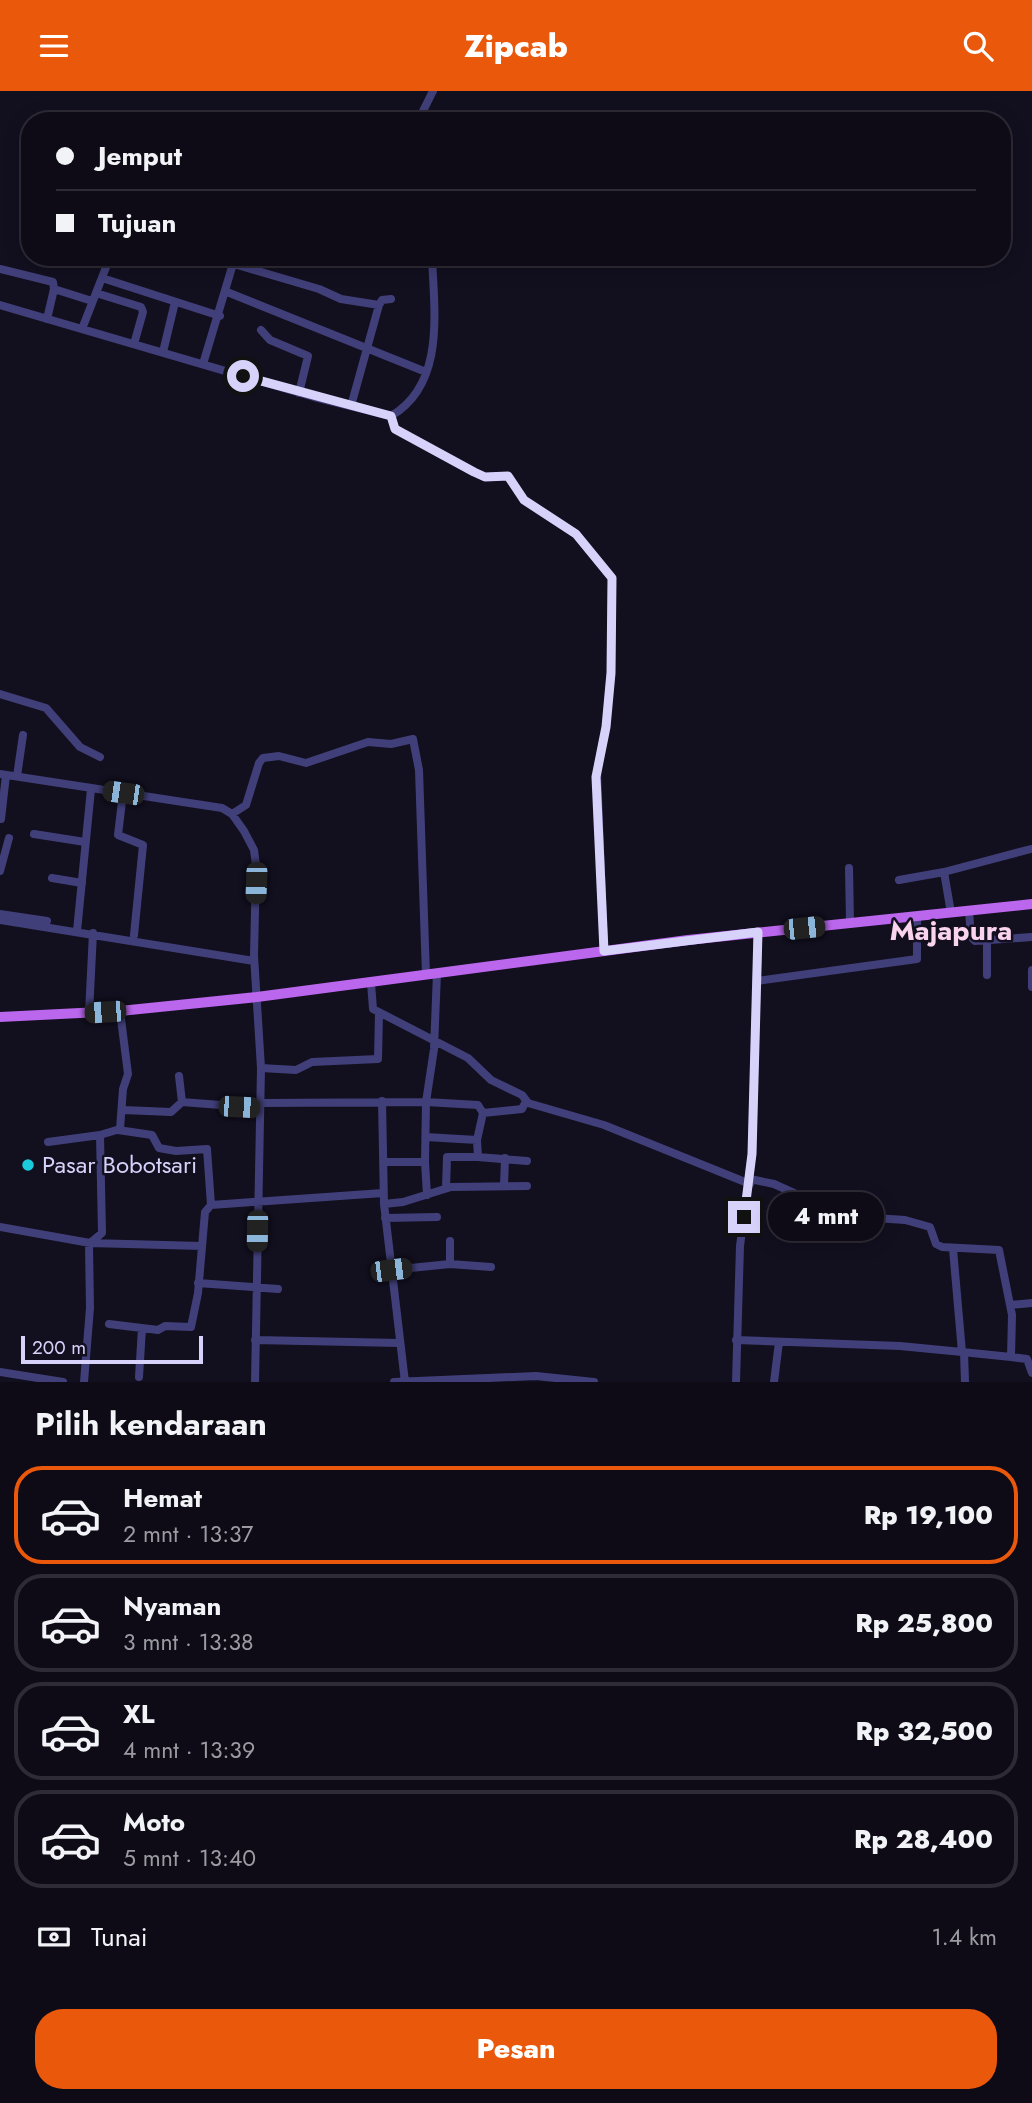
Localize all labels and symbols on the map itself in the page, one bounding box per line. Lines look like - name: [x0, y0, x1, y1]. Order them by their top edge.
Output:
- route start: [227, 360, 259, 392]
- car: [101, 780, 146, 806]
- car: [245, 862, 268, 904]
- district label: Majapura: [890, 910, 1012, 951]
- car: [783, 915, 826, 941]
- car: [84, 1000, 127, 1024]
- car: [218, 1095, 261, 1119]
- place label: Pasar Bobotsari: [42, 1147, 197, 1182]
- marker: Pasar Bobotsari: [20, 1157, 36, 1173]
- callout: 4 mnt: [768, 1193, 884, 1241]
- route end: [728, 1201, 760, 1233]
- car: [247, 1210, 268, 1252]
- car: [369, 1257, 414, 1283]
- scale bar: [21, 1333, 203, 1365]

